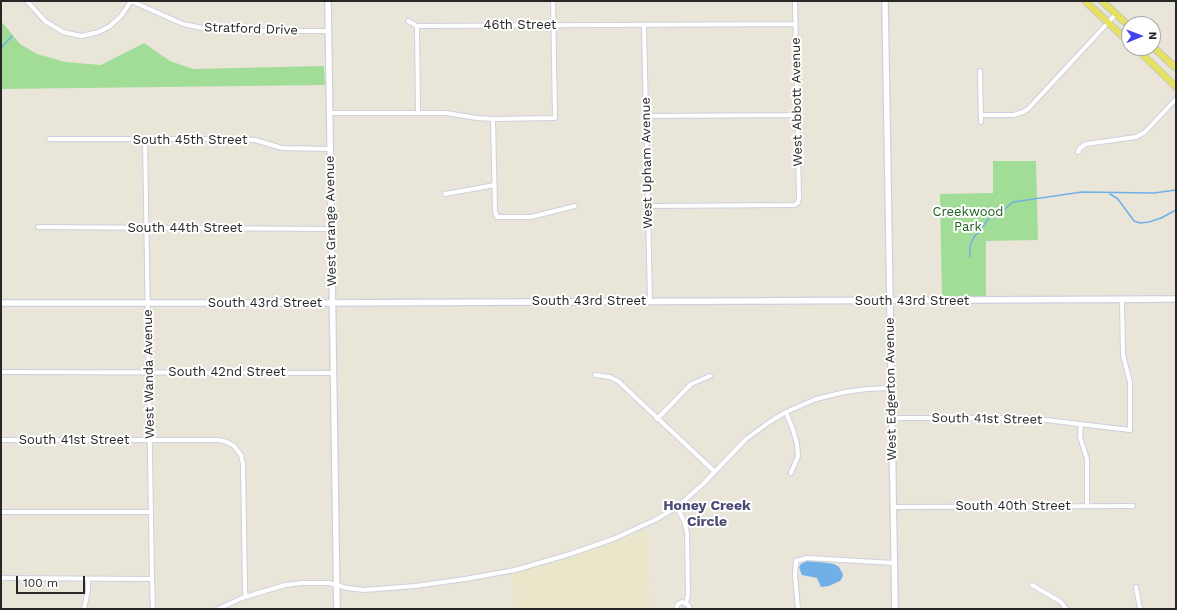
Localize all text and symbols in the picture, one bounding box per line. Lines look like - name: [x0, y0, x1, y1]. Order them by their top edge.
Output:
- north arrow: [1121, 16, 1161, 56]
- street label: 46th Street: [484, 17, 556, 33]
- street label: Stratford Drive: [204, 20, 298, 38]
- text: N: [1146, 32, 1159, 40]
- street label: West Abbott Avenue: [788, 37, 806, 167]
- street label: West Upham Avenue: [638, 97, 656, 229]
- street label: South 45th Street: [133, 132, 247, 148]
- street label: West Grange Avenue: [322, 155, 340, 287]
- park label: Creekwood Park: [933, 204, 1003, 235]
- street label: South 44th Street: [127, 220, 243, 236]
- street label: South 43rd Street: [532, 293, 646, 309]
- street label: South 43rd Street: [855, 293, 969, 309]
- street label: South 43rd Street: [208, 295, 322, 311]
- street label: West Wanda Avenue: [140, 309, 158, 439]
- street label: West Edgerton Avenue: [882, 317, 900, 461]
- street label: South 42nd Street: [168, 364, 286, 380]
- street label: South 41st Street: [931, 410, 1043, 428]
- street label: South 41st Street: [19, 432, 129, 448]
- district label: Honey Creek Circle: [663, 498, 751, 530]
- street label: South 40th Street: [955, 498, 1071, 514]
- scale bar: [18, 568, 87, 594]
- text: 100 m: [23, 576, 58, 590]

